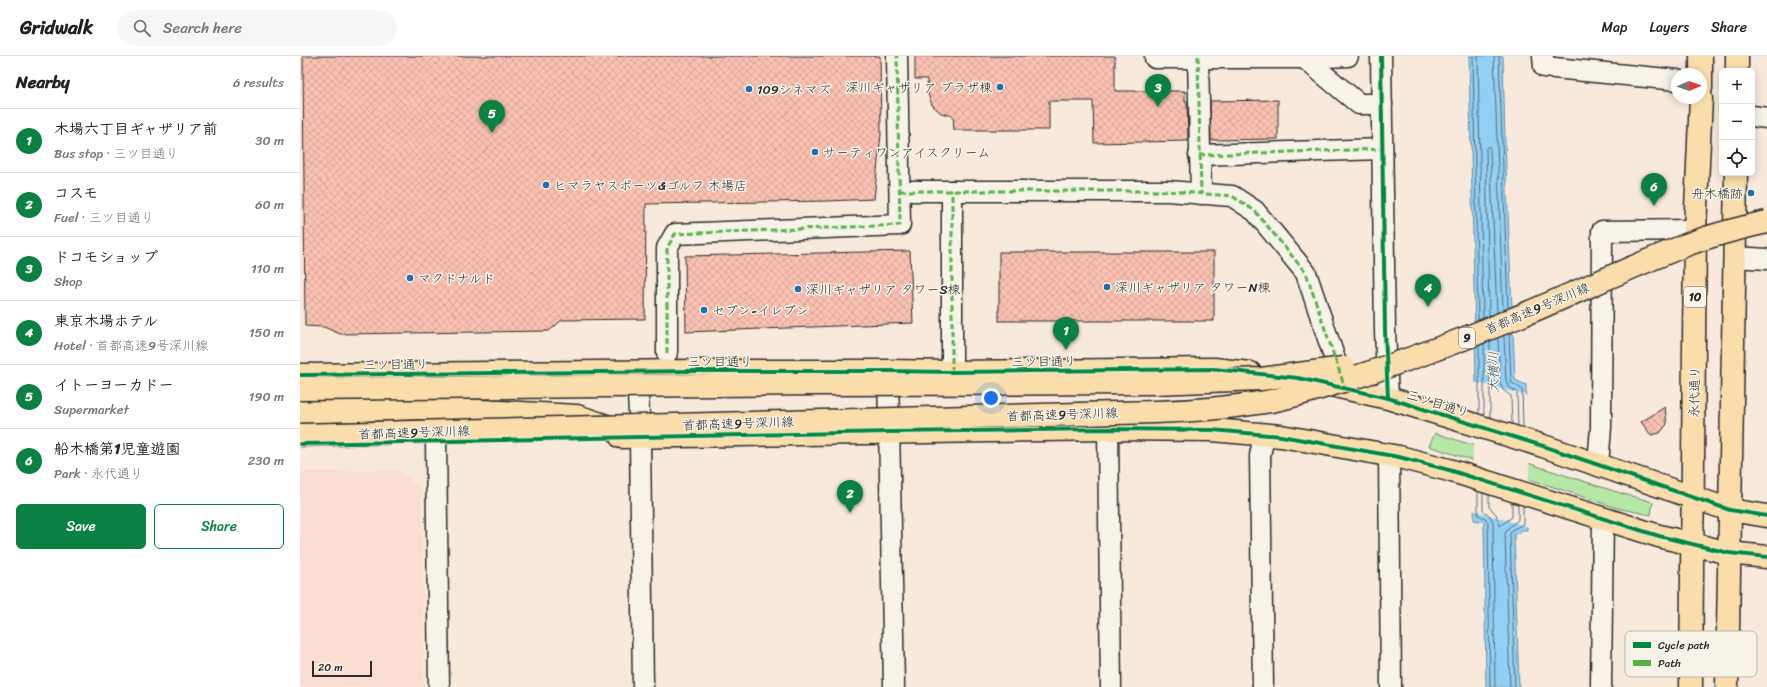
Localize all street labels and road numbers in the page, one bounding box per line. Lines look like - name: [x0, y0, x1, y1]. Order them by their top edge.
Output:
- street label: 首都高速9号深川線: [1481, 276, 1594, 341]
- road number: 10: [1684, 287, 1706, 307]
- road number: 9: [1459, 328, 1475, 348]
- street label: 三ツ目通り: [1011, 349, 1077, 374]
- street label: 三ツ目通り: [687, 350, 753, 373]
- street label: 三ツ目通り: [363, 352, 429, 377]
- street label: 永代通り: [1683, 366, 1706, 418]
- street label: 三ツ目通り: [1403, 383, 1472, 424]
- street label: 首都高速9号深川線: [1006, 401, 1119, 428]
- street label: 首都高速9号深川線: [682, 410, 795, 437]
- street label: 首都高速9号深川線: [358, 419, 471, 446]

